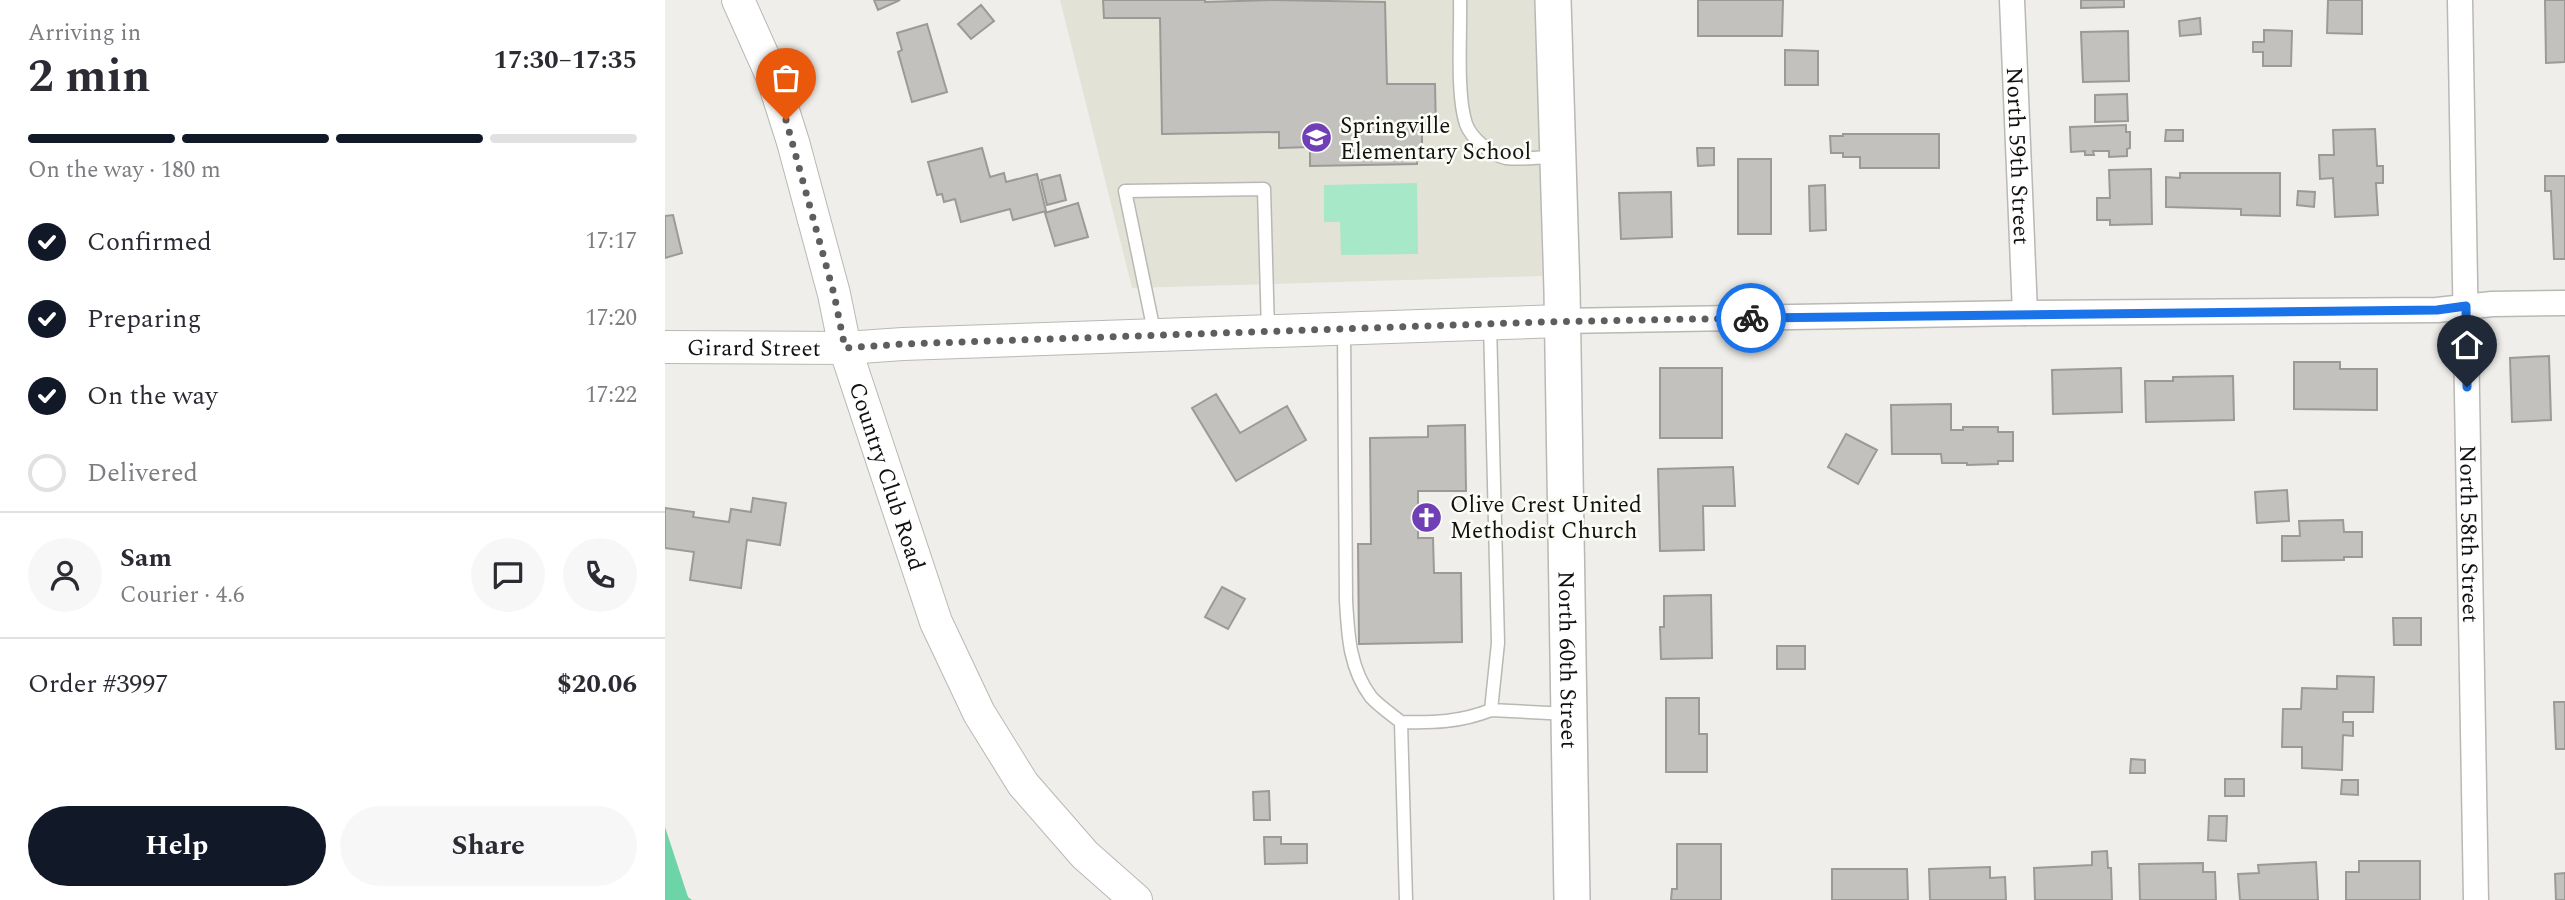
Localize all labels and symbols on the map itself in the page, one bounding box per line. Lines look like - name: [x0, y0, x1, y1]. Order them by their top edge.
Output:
- pin: [756, 48, 816, 120]
- street label: North 59th Street: [1996, 66, 2038, 246]
- place label: Springville Elementary School: [1340, 109, 1531, 170]
- school or university icon: Springville Elementary School: [1300, 121, 1334, 155]
- courier: [1716, 283, 1786, 353]
- pin: [2437, 315, 2497, 387]
- street label: Girard Street: [687, 331, 821, 367]
- street label: Country Club Road: [839, 378, 934, 575]
- street label: North 58th Street: [2449, 445, 2487, 623]
- place label: Olive Crest United Methodist Church: [1450, 488, 1642, 549]
- church icon: Olive Crest United Methodist Church: [1410, 500, 1444, 534]
- street label: North 60th Street: [1548, 571, 1586, 749]

